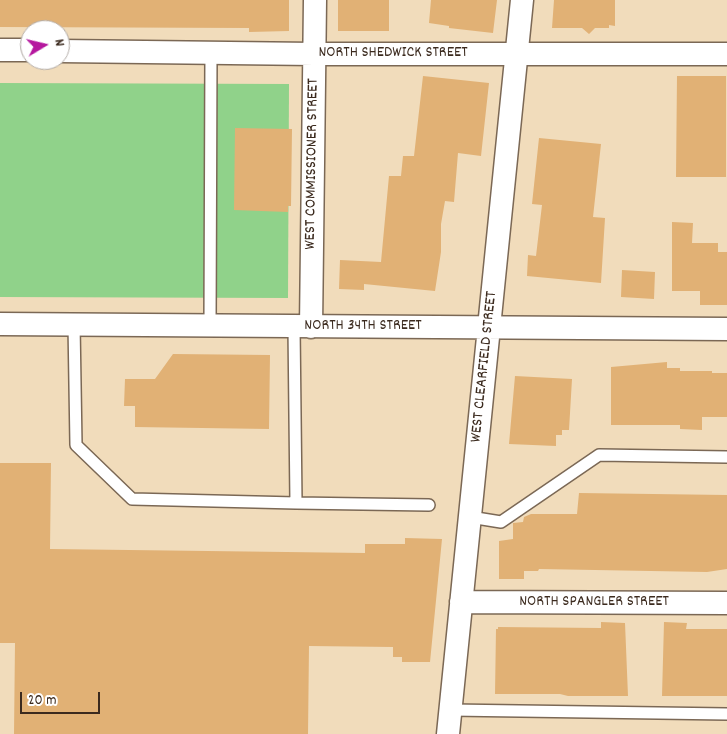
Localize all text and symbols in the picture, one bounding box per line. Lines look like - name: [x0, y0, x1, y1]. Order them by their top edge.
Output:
- north arrow: [20, 20, 70, 70]
- text: N: [48, 38, 69, 48]
- street label: NORTH SHEDWICK STREET: [318, 44, 468, 64]
- street label: WEST COMMISSIONER STREET: [302, 78, 324, 250]
- street label: WEST CLEARFIELD STREET: [468, 291, 502, 443]
- street label: NORTH 34TH STREET: [304, 317, 422, 337]
- street label: NORTH SPANGLER STREET: [519, 593, 669, 613]
- scale bar: [22, 682, 102, 714]
- text: 20 m: [28, 690, 56, 712]

